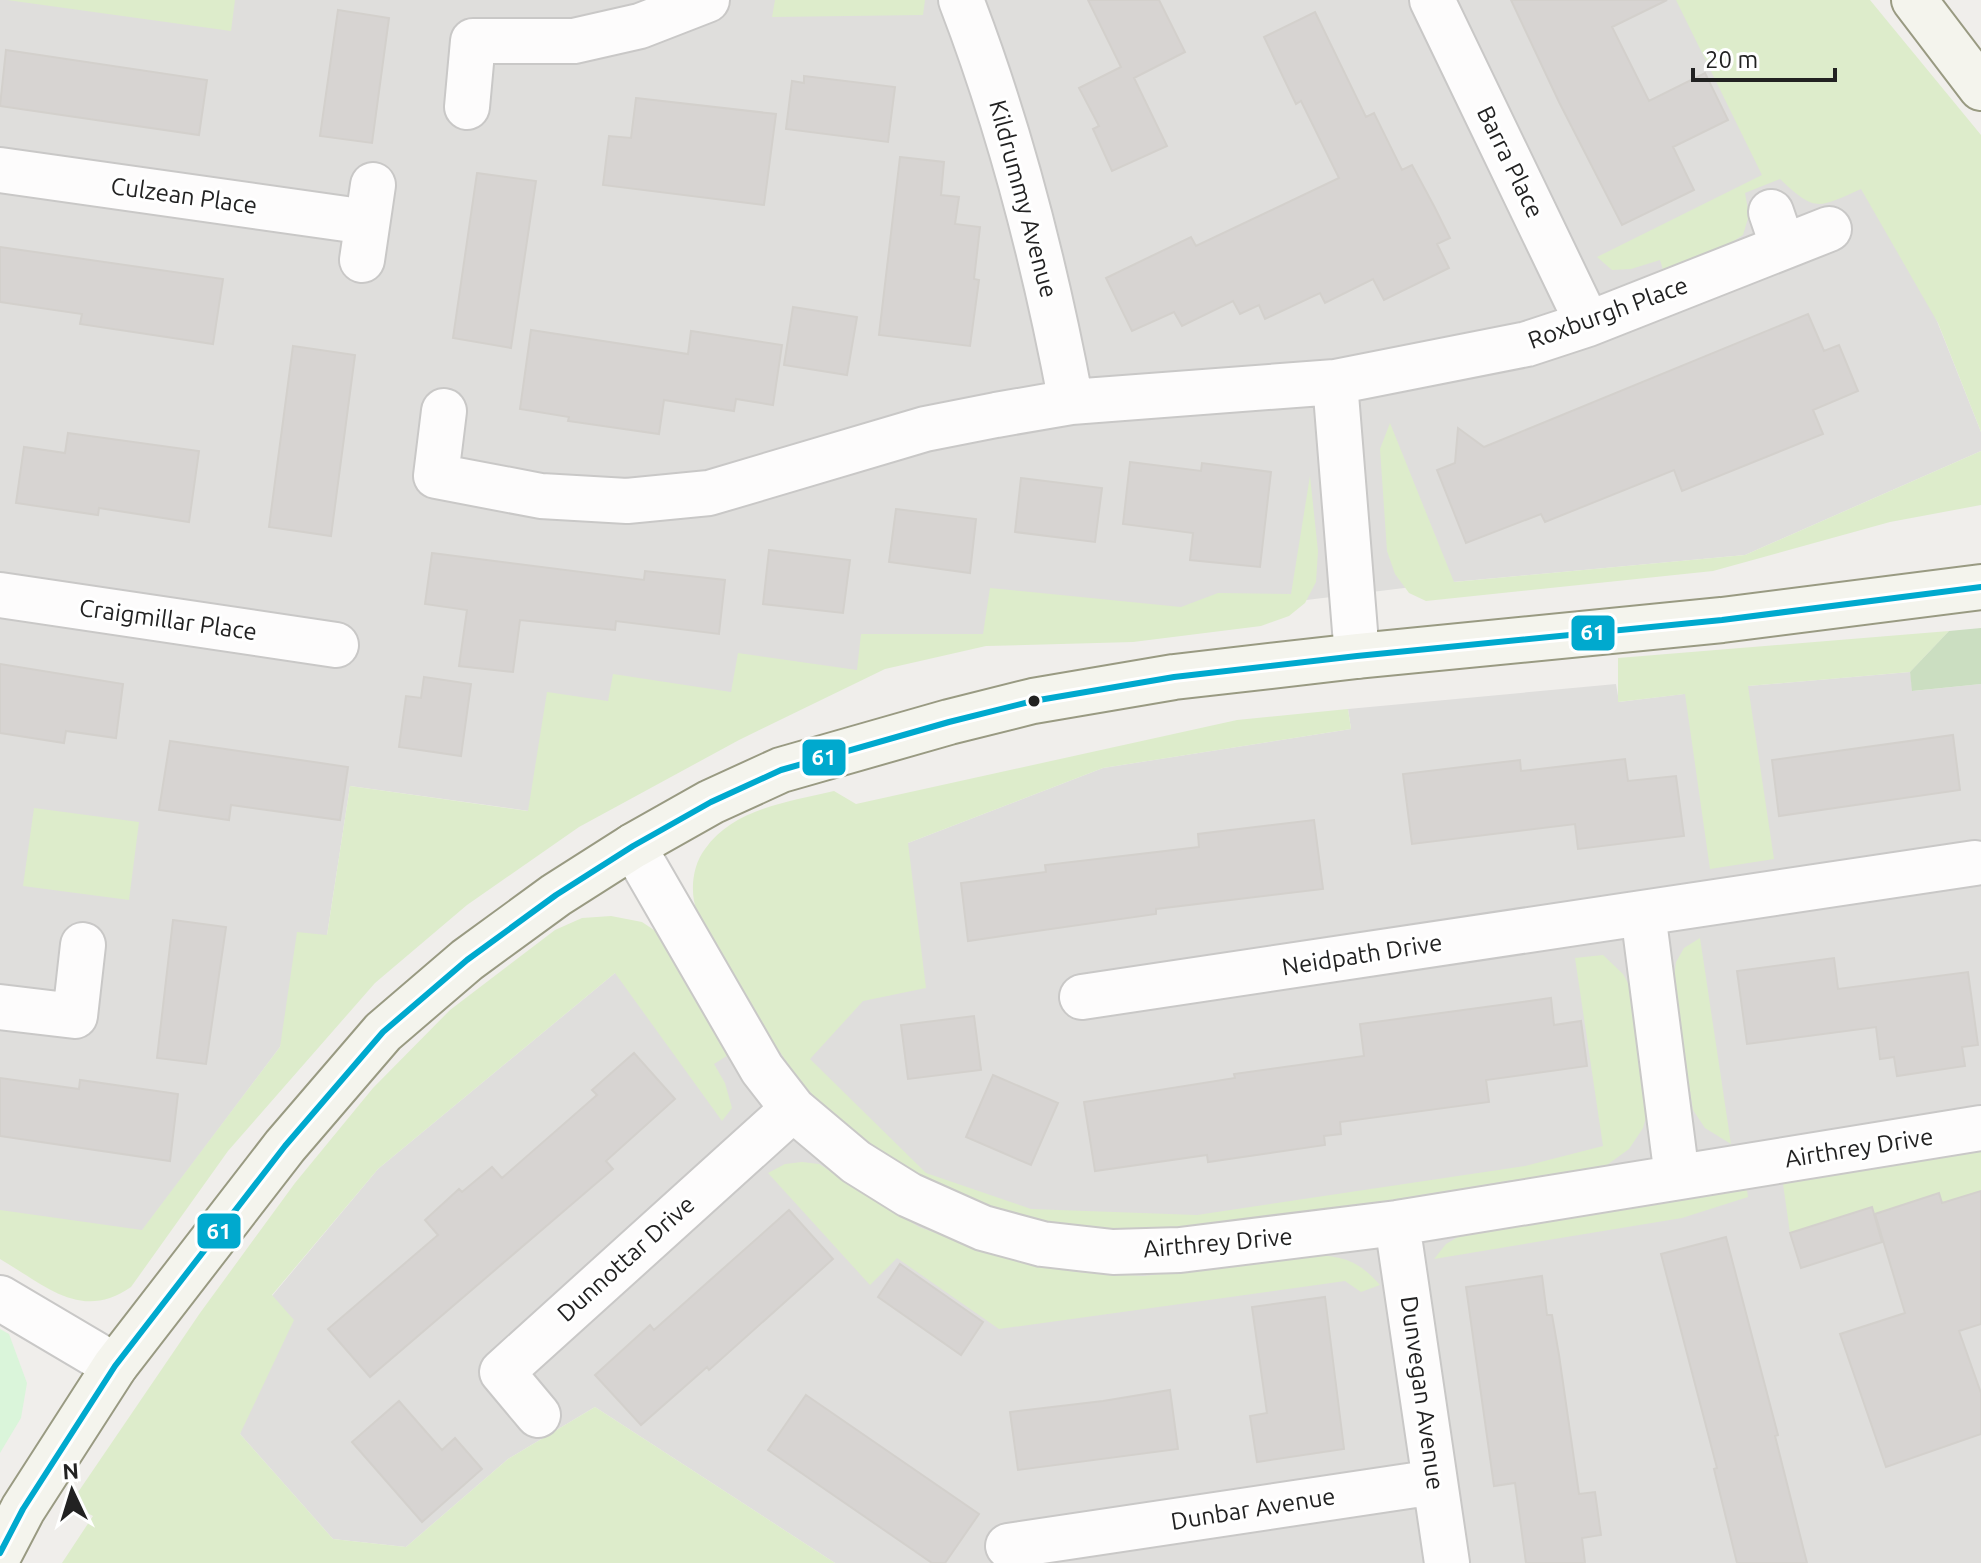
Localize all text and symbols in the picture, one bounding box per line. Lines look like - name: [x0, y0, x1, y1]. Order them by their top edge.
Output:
- scale bar: [1693, 32, 1835, 82]
- text: 20 m: [1705, 46, 1758, 73]
- street label: Kildrummy Avenue: [984, 97, 1063, 301]
- street label: Barra Place: [1472, 102, 1549, 222]
- street label: Culzean Place: [109, 172, 259, 219]
- street label: Roxburgh Place: [1524, 271, 1691, 354]
- street label: Craigmillar Place: [77, 594, 259, 645]
- line badge: 61: [1570, 614, 1616, 652]
- text: 61: [1581, 619, 1605, 644]
- unlabelled marker: [1026, 693, 1042, 709]
- line badge: 61: [801, 738, 847, 777]
- text: 61: [812, 744, 836, 769]
- street label: Neidpath Drive: [1280, 929, 1444, 981]
- street label: Airthrey Drive: [1783, 1122, 1935, 1173]
- street label: Dunnottar Drive: [552, 1190, 700, 1327]
- line badge: 61: [196, 1212, 242, 1250]
- text: 61: [207, 1218, 231, 1243]
- street label: Airthrey Drive: [1142, 1223, 1294, 1262]
- street label: Dunvegan Avenue: [1396, 1294, 1449, 1492]
- north arrow: [32, 1451, 112, 1531]
- text: N: [62, 1458, 80, 1484]
- street label: Dunbar Avenue: [1169, 1482, 1337, 1535]

